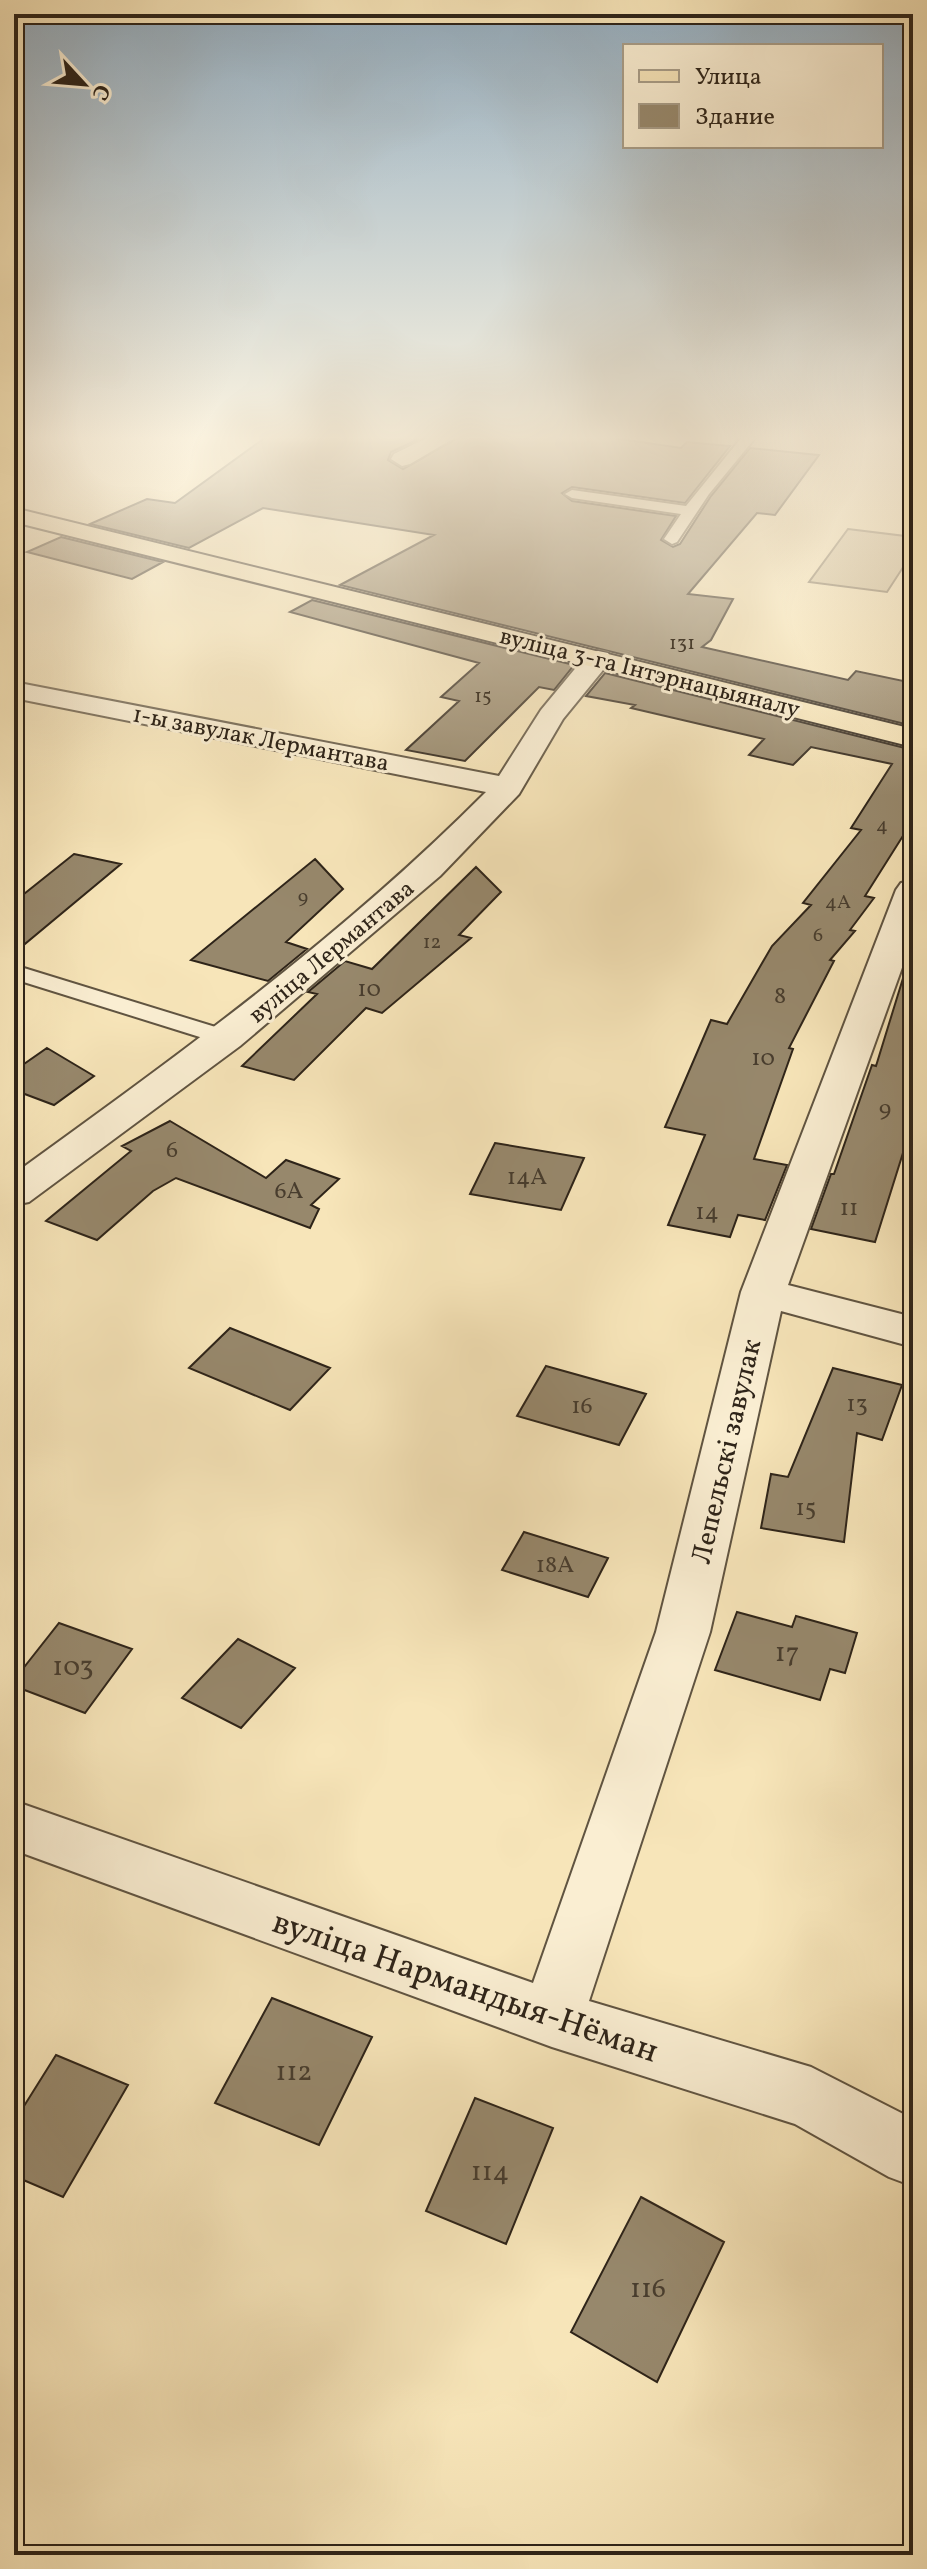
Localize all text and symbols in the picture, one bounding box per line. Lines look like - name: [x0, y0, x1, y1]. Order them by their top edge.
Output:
- north arrow: [44, 44, 124, 124]
- legend: [623, 44, 883, 148]
- text: Улица: [695, 61, 762, 95]
- text: С: [83, 79, 117, 105]
- text: Здание: [695, 101, 775, 135]
- street label: вуліца 3-га Інтэрнацыяналу: [496, 620, 803, 728]
- house number: 131: [669, 630, 695, 658]
- house number: 15: [474, 683, 492, 711]
- street label: 1-ы завулак Лермантава: [129, 698, 392, 782]
- house number: 4: [876, 812, 888, 840]
- street label: вуліца Лермантава: [242, 873, 423, 1032]
- house number: 9: [298, 884, 308, 912]
- house number: 4А: [825, 889, 851, 917]
- house number: 6: [813, 922, 823, 950]
- house number: 12: [423, 929, 441, 957]
- house number: 10: [357, 973, 381, 1007]
- house number: 8: [774, 980, 786, 1014]
- house number: 10: [751, 1042, 775, 1076]
- house number: 9: [879, 1093, 891, 1127]
- house number: 6: [166, 1134, 178, 1168]
- house number: 14А: [507, 1161, 547, 1195]
- house number: 6А: [274, 1175, 304, 1209]
- house number: 11: [840, 1192, 858, 1226]
- house number: 14: [695, 1196, 719, 1230]
- street label: Лепельскі завулак: [683, 1335, 772, 1568]
- house number: 13: [846, 1388, 868, 1422]
- house number: 16: [571, 1390, 593, 1424]
- house number: 15: [796, 1492, 816, 1526]
- house number: 18А: [536, 1549, 574, 1583]
- house number: 17: [775, 1634, 799, 1673]
- house number: 103: [52, 1648, 94, 1687]
- street label: вуліца Нармандыя-Нёман: [266, 1900, 664, 2076]
- house number: 112: [276, 2053, 312, 2092]
- house number: 114: [471, 2153, 509, 2192]
- house number: 116: [630, 2270, 666, 2309]

